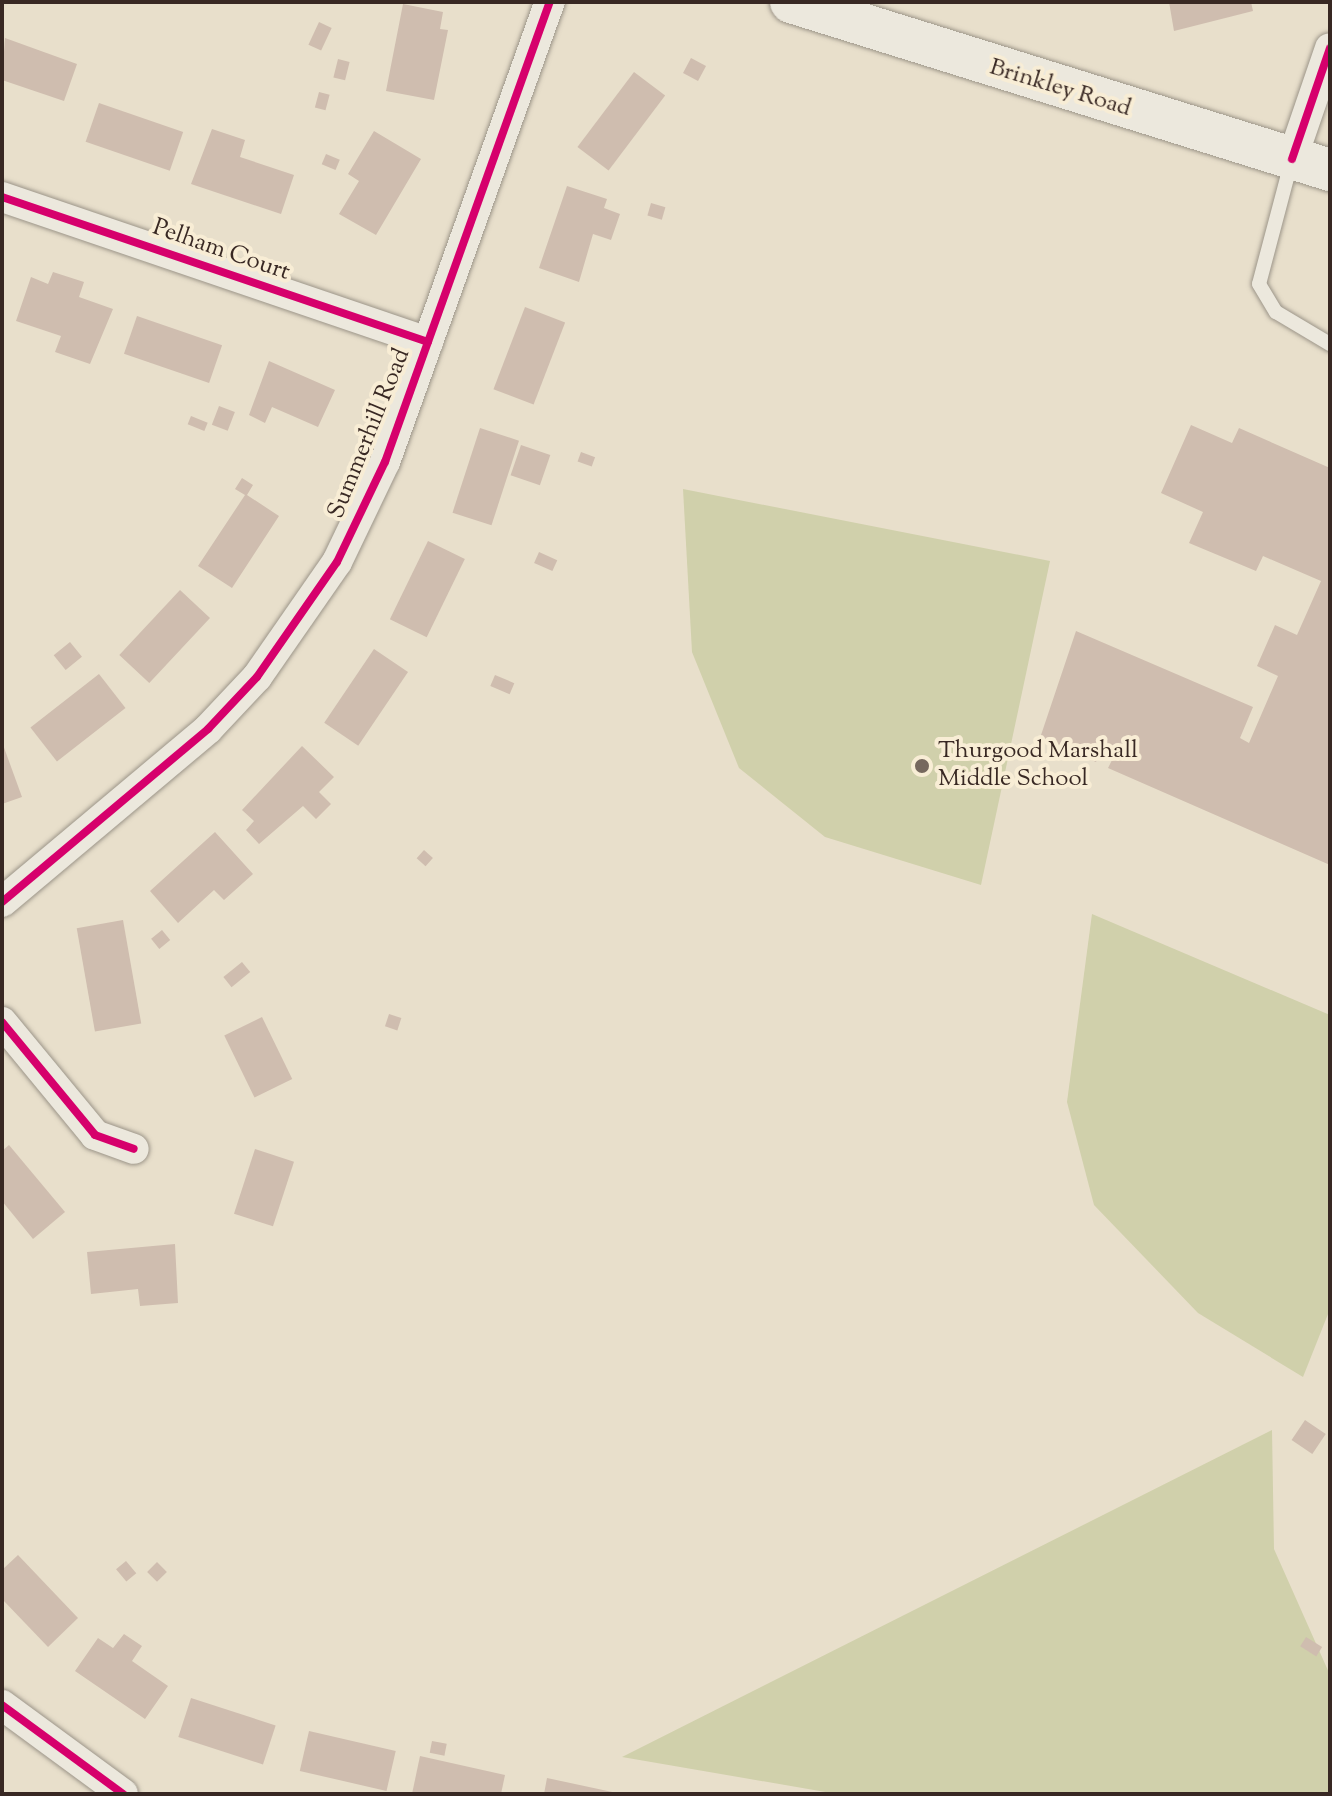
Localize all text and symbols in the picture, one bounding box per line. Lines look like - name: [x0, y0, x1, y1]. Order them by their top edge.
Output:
- street label: Brinkley Road: [986, 54, 1134, 124]
- street label: Pelham Court: [149, 214, 293, 288]
- street label: Summerhill Road: [323, 345, 417, 523]
- place label: Thurgood Marshall Middle School: [938, 738, 1138, 794]
- marker: Thurgood Marshall Middle School: [913, 757, 931, 775]

